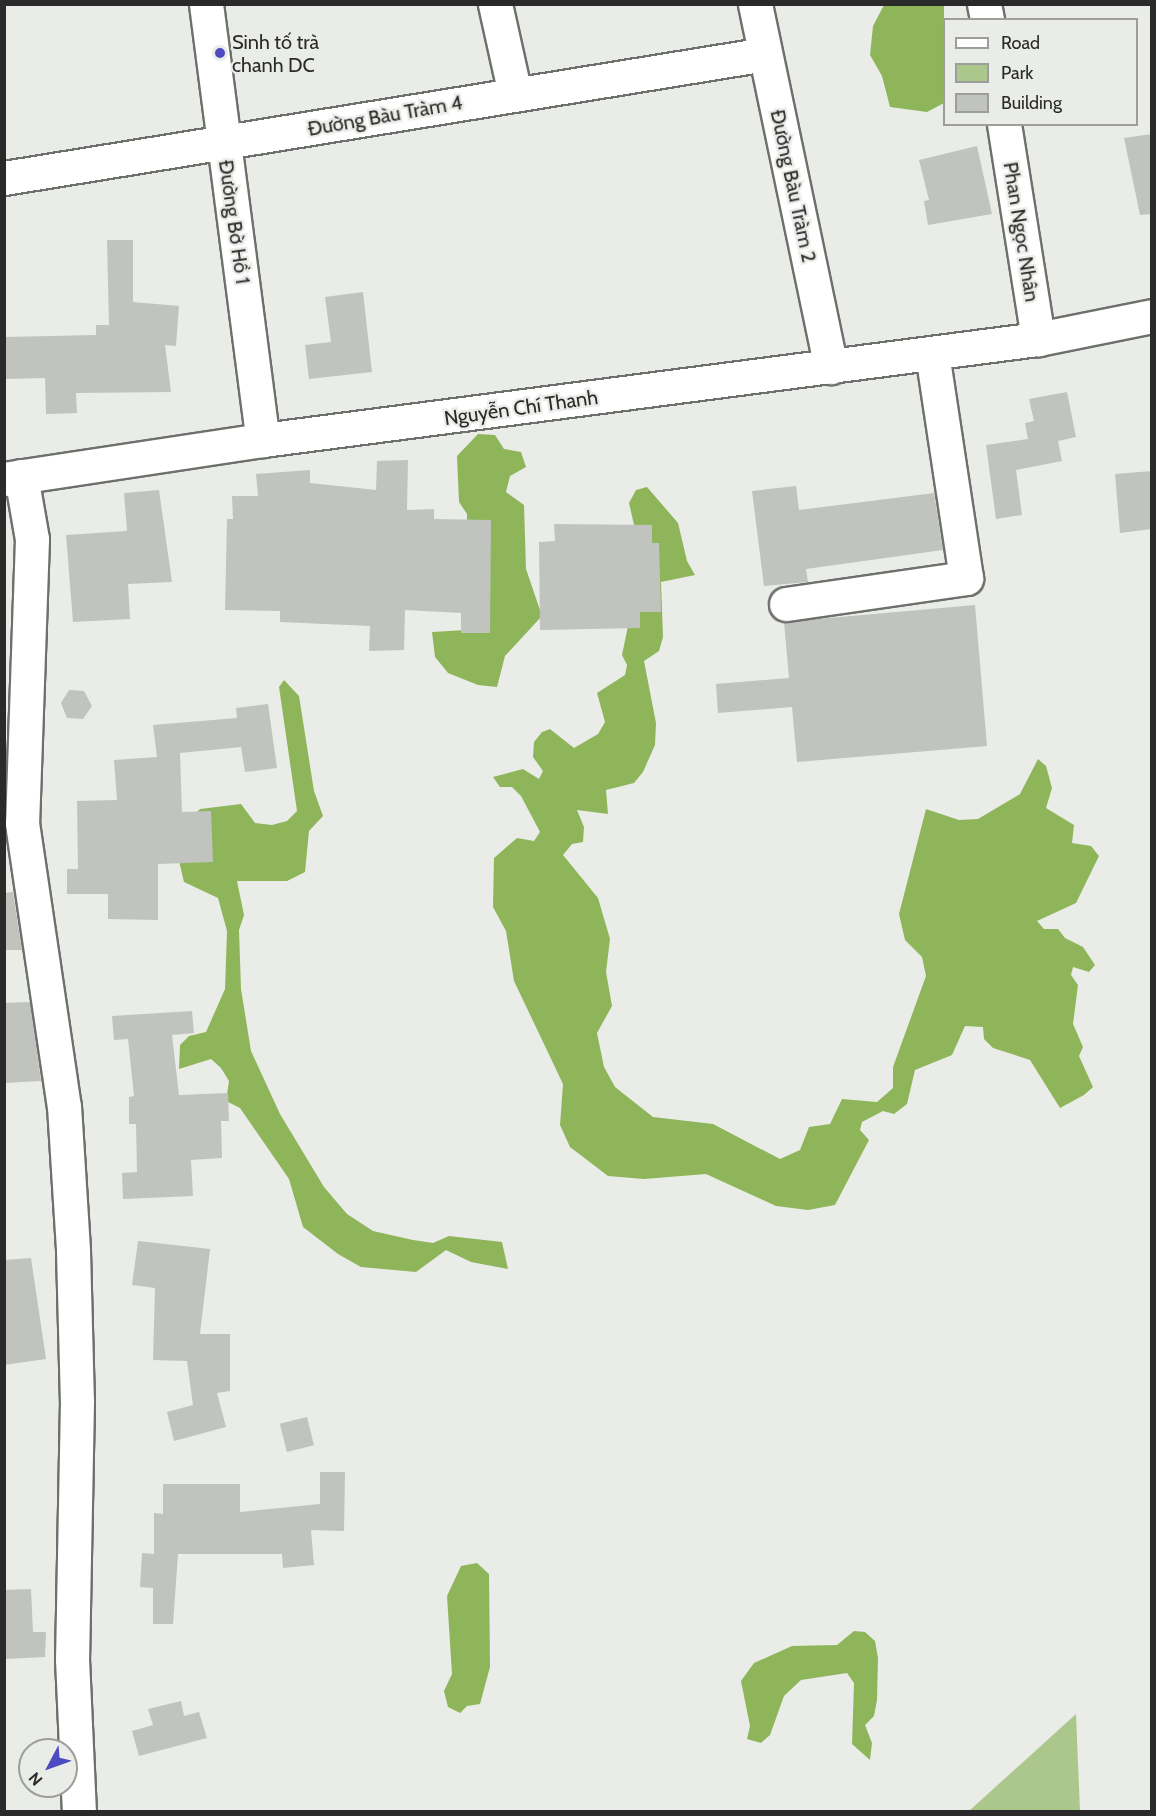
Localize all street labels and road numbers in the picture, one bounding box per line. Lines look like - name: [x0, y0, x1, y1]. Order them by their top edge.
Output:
- street label: Đường Bàu Tràm 4: [306, 91, 464, 141]
- street label: Đường Bàu Tràm 2: [765, 107, 821, 265]
- street label: Đường Bờ Hồ 1: [213, 158, 255, 286]
- street label: Phan Ngọc Nhân: [998, 160, 1044, 304]
- street label: Nguyễn Chí Thanh: [443, 385, 599, 431]

